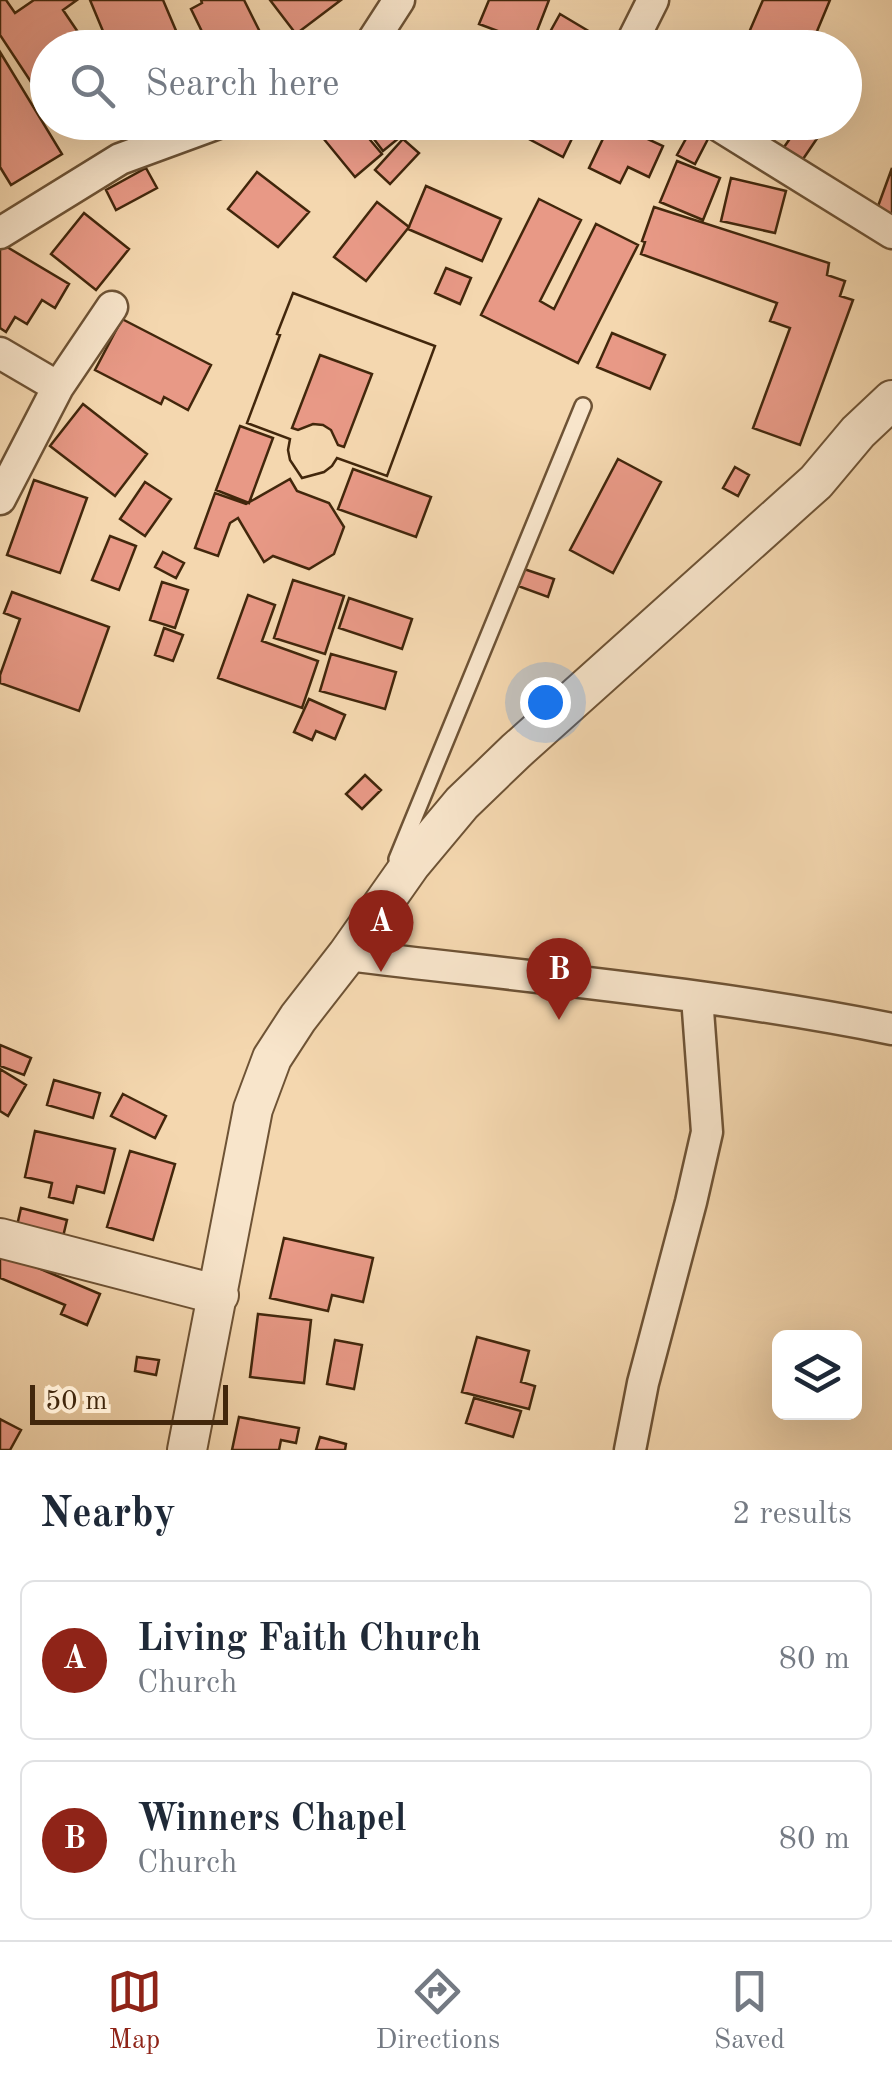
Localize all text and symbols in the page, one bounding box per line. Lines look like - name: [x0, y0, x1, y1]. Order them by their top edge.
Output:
- search box: [30, 30, 862, 140]
- icon: search: [65, 58, 120, 113]
- text: Search here: [145, 66, 340, 104]
- your location: [520, 677, 571, 728]
- pin: A: [348, 890, 414, 972]
- pin: B: [526, 938, 592, 1020]
- map controls: [772, 1330, 862, 1420]
- button: layers: [772, 1330, 862, 1420]
- scale bar: [30, 1380, 228, 1424]
- text: 50 m: [45, 1388, 108, 1416]
- text: Nearby: [40, 1494, 176, 1536]
- text: 2 results: [732, 1499, 852, 1531]
- text: Living Faith Church: [137, 1621, 481, 1659]
- text: A: [62, 1644, 87, 1676]
- text: 80 m: [779, 1644, 850, 1676]
- text: Church: [137, 1668, 237, 1700]
- text: Winners Chapel: [137, 1801, 406, 1839]
- text: B: [63, 1824, 86, 1856]
- text: 80 m: [779, 1824, 850, 1856]
- text: Church: [137, 1848, 237, 1880]
- tab: Map: [107, 1964, 162, 2059]
- tab: Directions: [376, 1964, 500, 2059]
- tab: Saved: [714, 1964, 785, 2059]

